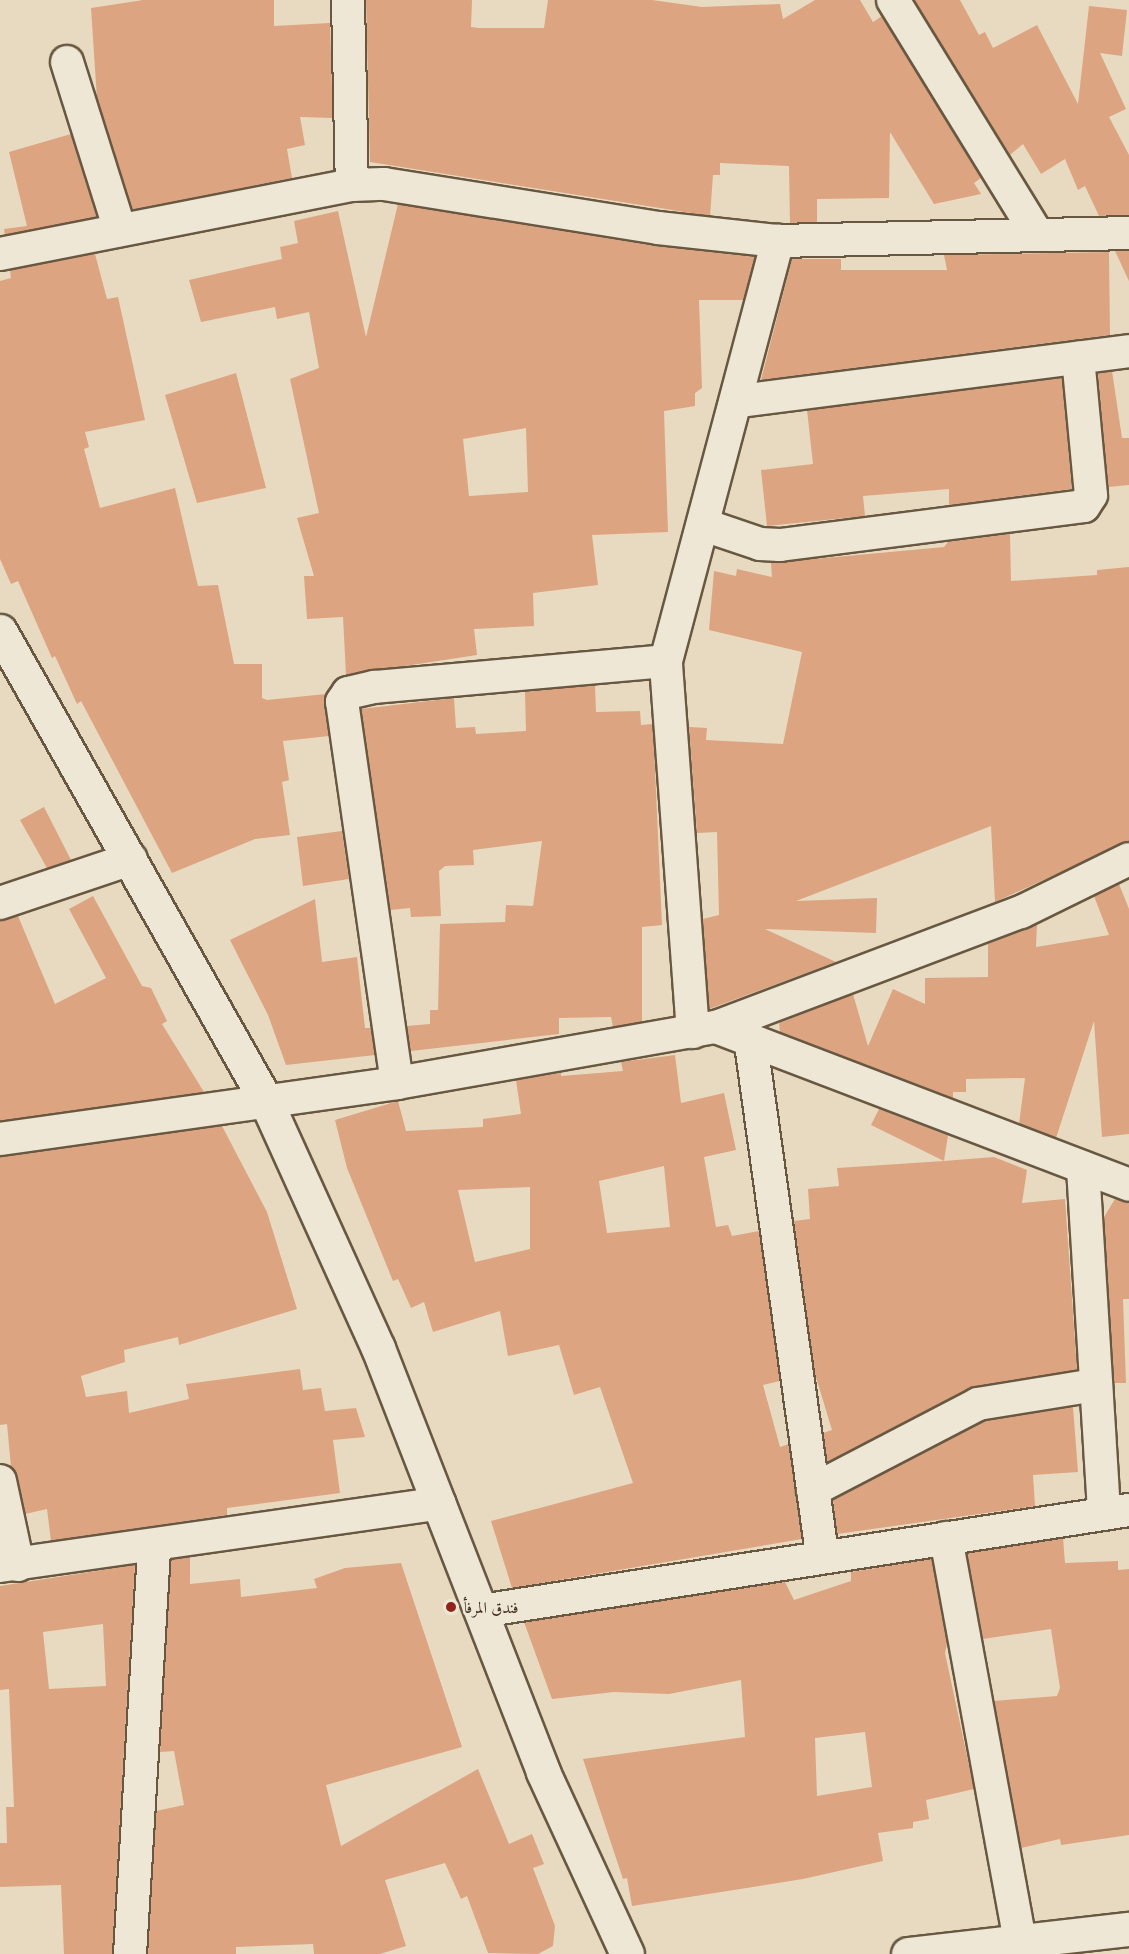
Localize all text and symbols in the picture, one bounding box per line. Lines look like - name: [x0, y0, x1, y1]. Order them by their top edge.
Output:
- place label: فندق المرفأ: [463, 1597, 518, 1617]
- marker: فندق المرفأ: [444, 1600, 458, 1614]

